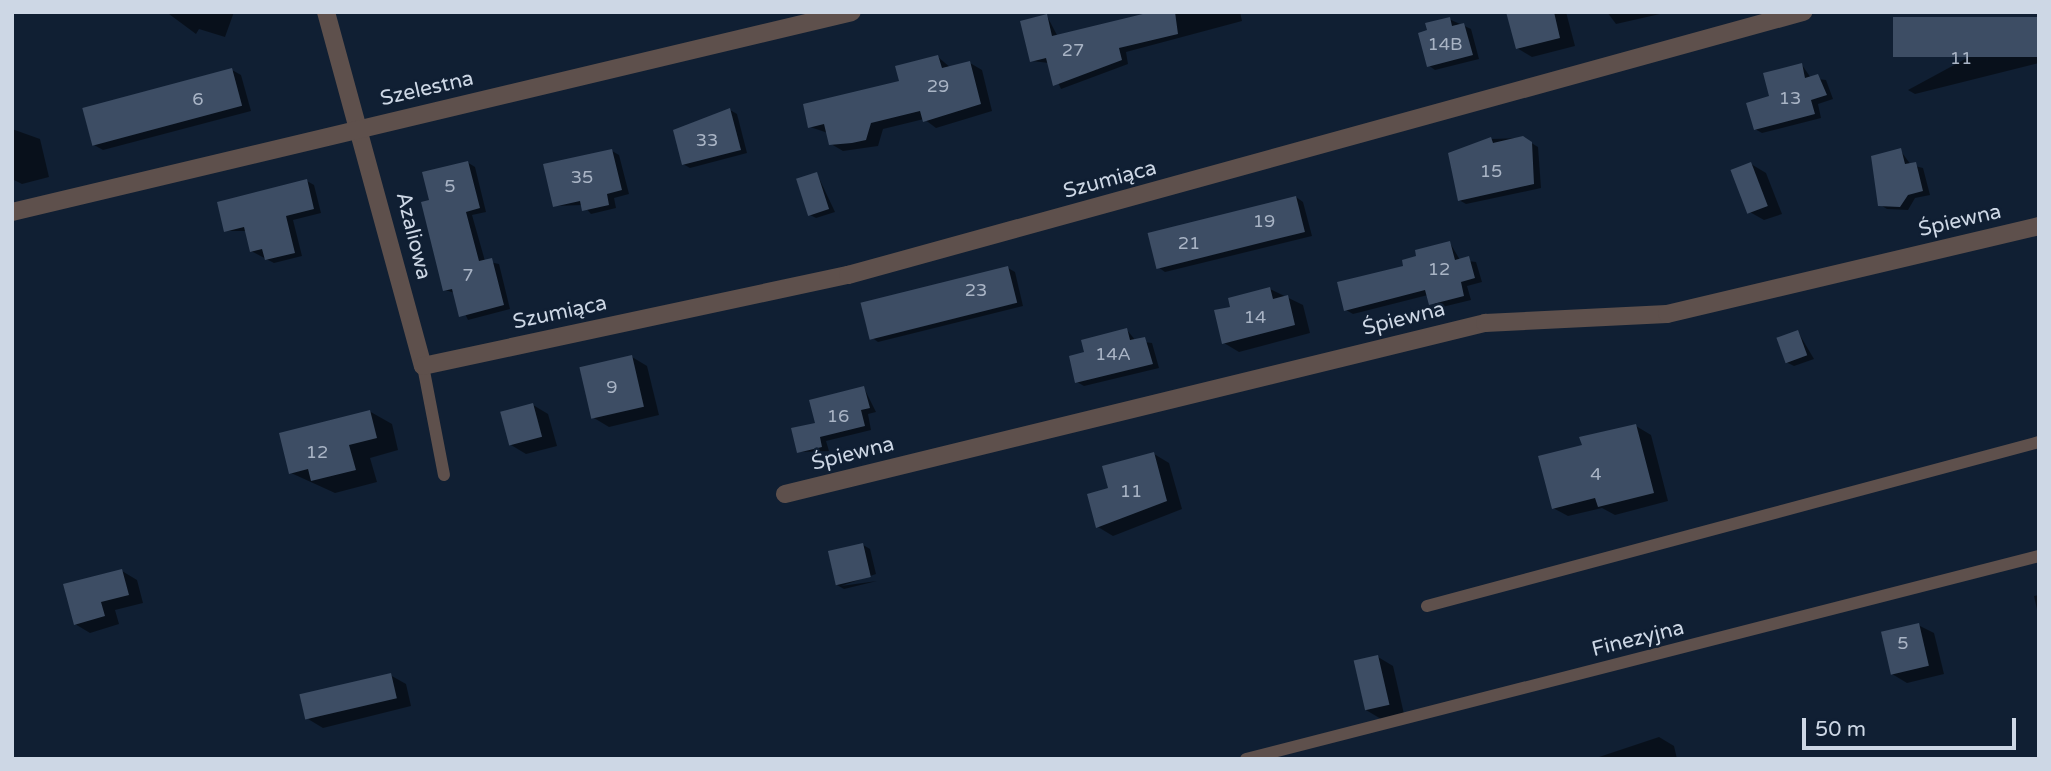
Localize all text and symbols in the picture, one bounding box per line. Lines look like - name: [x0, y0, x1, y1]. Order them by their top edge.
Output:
- house number: 14B: [1427, 33, 1463, 55]
- house number: 27: [1062, 39, 1084, 61]
- house number: 11: [1950, 47, 1972, 69]
- street label: Szelestna: [378, 66, 476, 112]
- house number: 29: [927, 75, 949, 97]
- house number: 13: [1779, 87, 1801, 109]
- house number: 6: [192, 88, 204, 110]
- house number: 33: [696, 129, 718, 151]
- street label: Szumiąca: [1061, 155, 1159, 205]
- house number: 15: [1480, 160, 1502, 182]
- house number: 35: [571, 166, 593, 188]
- house number: 5: [444, 175, 456, 197]
- street label: Azaliowa: [390, 190, 436, 282]
- street label: Śpiewna: [1916, 199, 2004, 243]
- house number: 19: [1253, 210, 1275, 232]
- house number: 21: [1178, 232, 1200, 254]
- house number: 12: [1428, 258, 1450, 280]
- house number: 7: [462, 264, 474, 286]
- house number: 23: [965, 279, 987, 301]
- street label: Szumiąca: [511, 291, 609, 335]
- street label: Śpiewna: [1360, 297, 1448, 341]
- house number: 14: [1244, 306, 1266, 328]
- house number: 14A: [1095, 343, 1131, 365]
- house number: 9: [606, 376, 618, 398]
- house number: 16: [827, 405, 849, 427]
- street label: Śpiewna: [809, 432, 897, 476]
- house number: 12: [306, 441, 328, 463]
- house number: 4: [1590, 463, 1602, 485]
- house number: 11: [1120, 480, 1142, 502]
- street label: Finezyjna: [1589, 615, 1687, 663]
- house number: 5: [1897, 632, 1909, 654]
- scale bar: [1806, 704, 2020, 748]
- text: 50 m: [1815, 717, 1866, 742]

